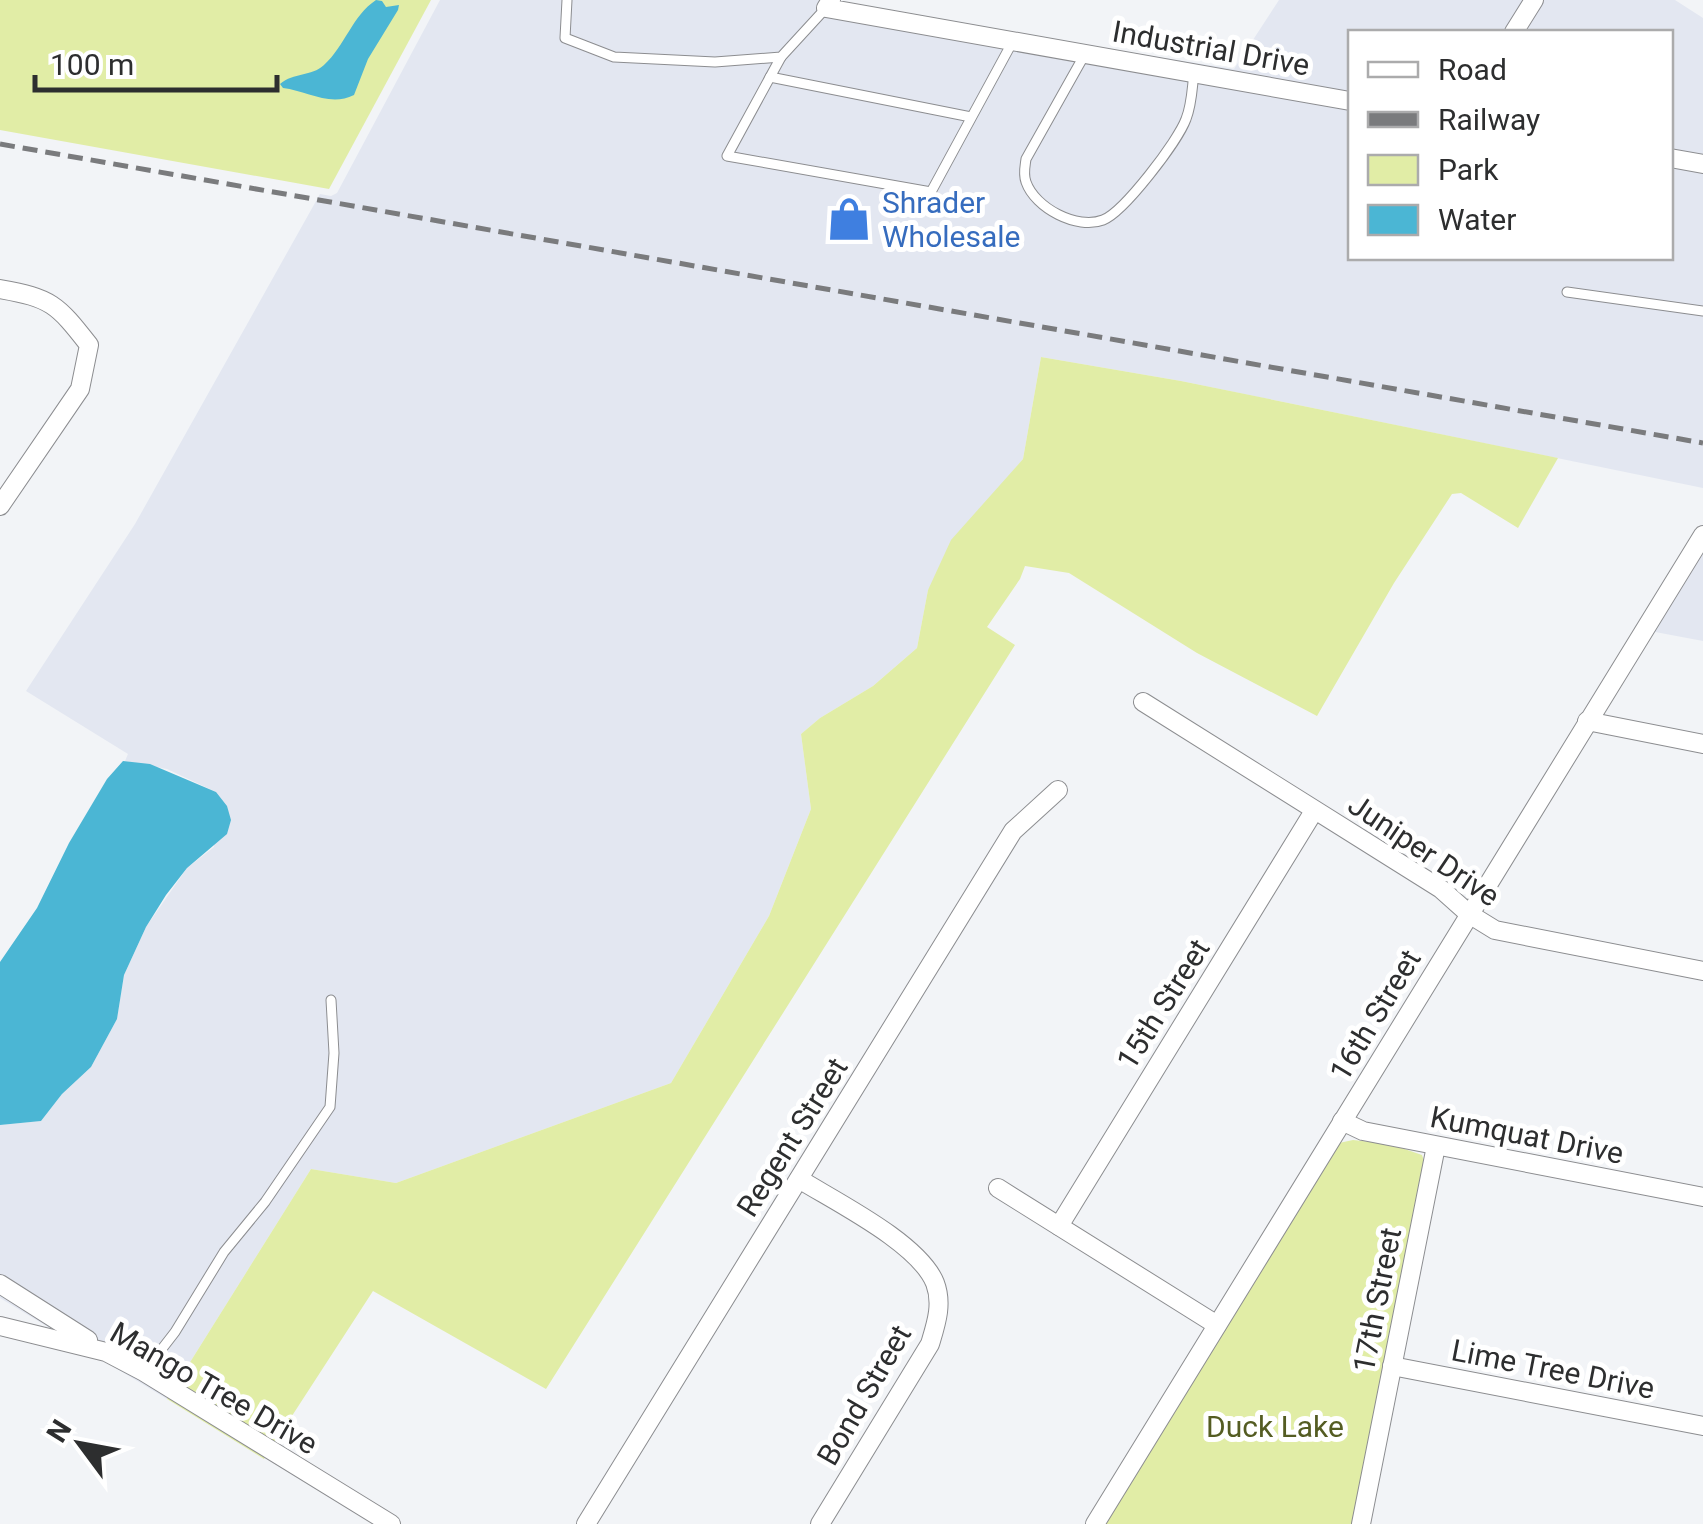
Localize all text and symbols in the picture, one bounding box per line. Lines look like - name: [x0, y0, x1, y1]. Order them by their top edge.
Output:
- street label: Industrial Drive: [1110, 13, 1312, 83]
- scale bar: [35, 30, 278, 92]
- legend: [1348, 30, 1673, 260]
- text: 100 m: [50, 47, 134, 82]
- text: Road: [1438, 52, 1507, 87]
- text: Railway: [1438, 102, 1540, 137]
- text: Park: [1438, 152, 1499, 187]
- place label: Shrader Wholesale: [882, 185, 1020, 254]
- shop icon: Shrader Wholesale: [825, 195, 873, 243]
- text: Water: [1438, 202, 1516, 237]
- street label: Juniper Drive: [1342, 787, 1506, 913]
- street label: 15th Street: [1109, 933, 1217, 1075]
- street label: 16th Street: [1322, 943, 1428, 1087]
- street label: Regent Street: [729, 1051, 855, 1223]
- street label: Kumquat Drive: [1428, 1099, 1626, 1171]
- street label: 17th Street: [1346, 1225, 1408, 1375]
- street label: Mango Tree Drive: [104, 1315, 324, 1461]
- street label: Bond Street: [810, 1319, 918, 1471]
- street label: Lime Tree Drive: [1449, 1332, 1657, 1406]
- north arrow: [30, 1394, 130, 1494]
- park label: Duck Lake: [1206, 1409, 1344, 1444]
- text: N: [40, 1414, 78, 1448]

